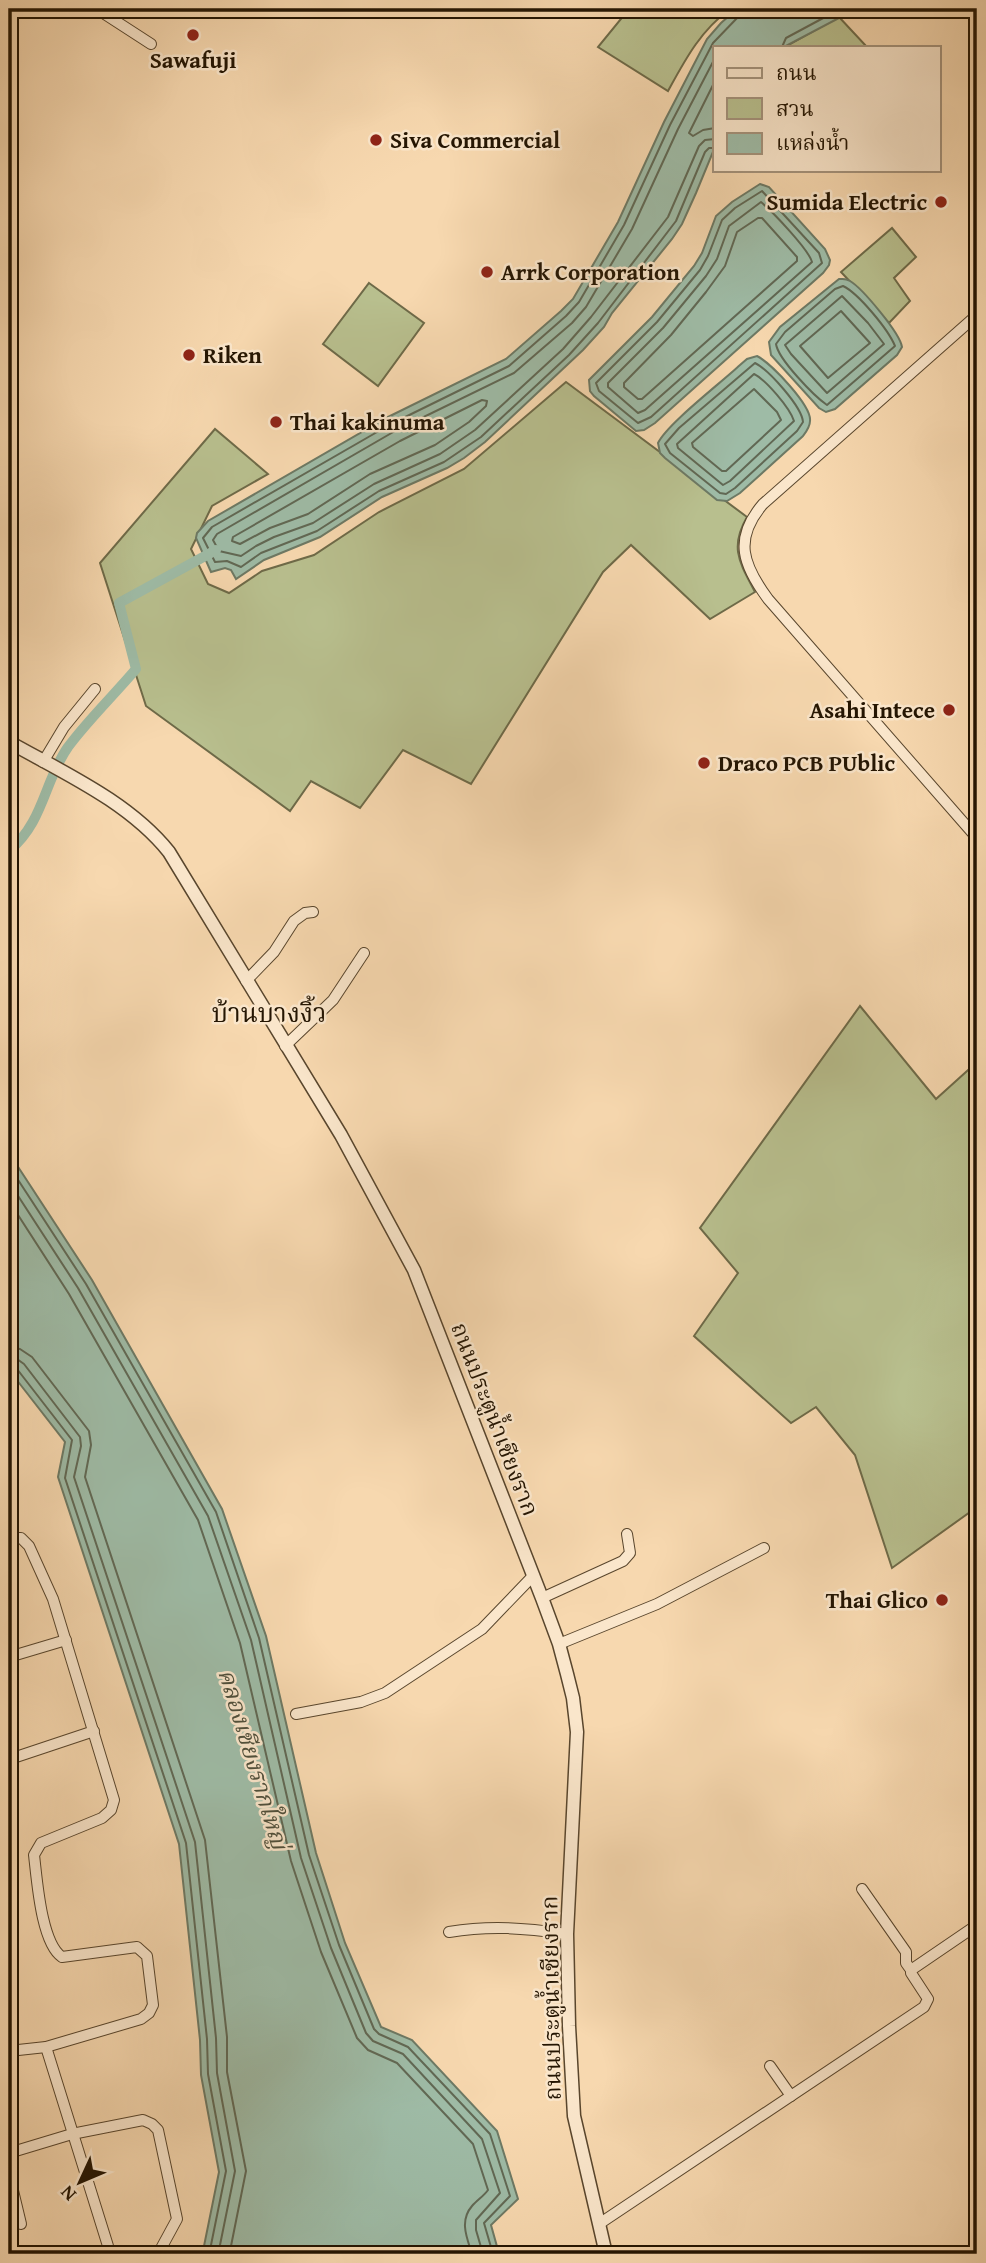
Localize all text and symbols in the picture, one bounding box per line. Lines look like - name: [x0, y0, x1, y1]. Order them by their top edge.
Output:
- marker: Sawafuji: [185, 27, 201, 43]
- place label: Sawafuji: [150, 43, 236, 76]
- legend: [713, 46, 940, 172]
- text: ถนน: [776, 57, 817, 88]
- text: สวน: [776, 93, 814, 124]
- place label: Siva Commercial: [390, 123, 560, 156]
- text: แหล่งน้ำ: [776, 127, 849, 158]
- marker: Siva Commercial: [368, 132, 384, 148]
- place label: Sumida Electric: [766, 185, 927, 218]
- marker: Sumida Electric: [933, 194, 949, 210]
- place label: Arrk Corporation: [501, 255, 680, 288]
- marker: Arrk Corporation: [479, 264, 495, 280]
- place label: Riken: [203, 338, 262, 371]
- marker: Riken: [181, 347, 197, 363]
- place label: Thai kakinuma: [290, 405, 445, 438]
- marker: Thai kakinuma: [268, 414, 284, 430]
- place label: Asahi Intece: [810, 693, 935, 726]
- marker: Asahi Intece: [941, 702, 957, 718]
- place label: Draco PCB PUblic: [718, 746, 895, 779]
- marker: Draco PCB PUblic: [696, 755, 712, 771]
- district label: บ้านบางงิ้ว: [212, 993, 326, 1032]
- street label: ถนนประตูน้ำเชียงราก: [443, 1317, 548, 1520]
- place label: Thai Glico: [826, 1583, 928, 1616]
- marker: Thai Glico: [934, 1592, 950, 1608]
- water label: คลองเชียงรากใหญ่: [209, 1664, 298, 1856]
- street label: ถนนประตูน้ำเชียงราก: [532, 1895, 569, 2101]
- north arrow: [46, 2148, 116, 2218]
- text: N: [53, 2179, 82, 2208]

